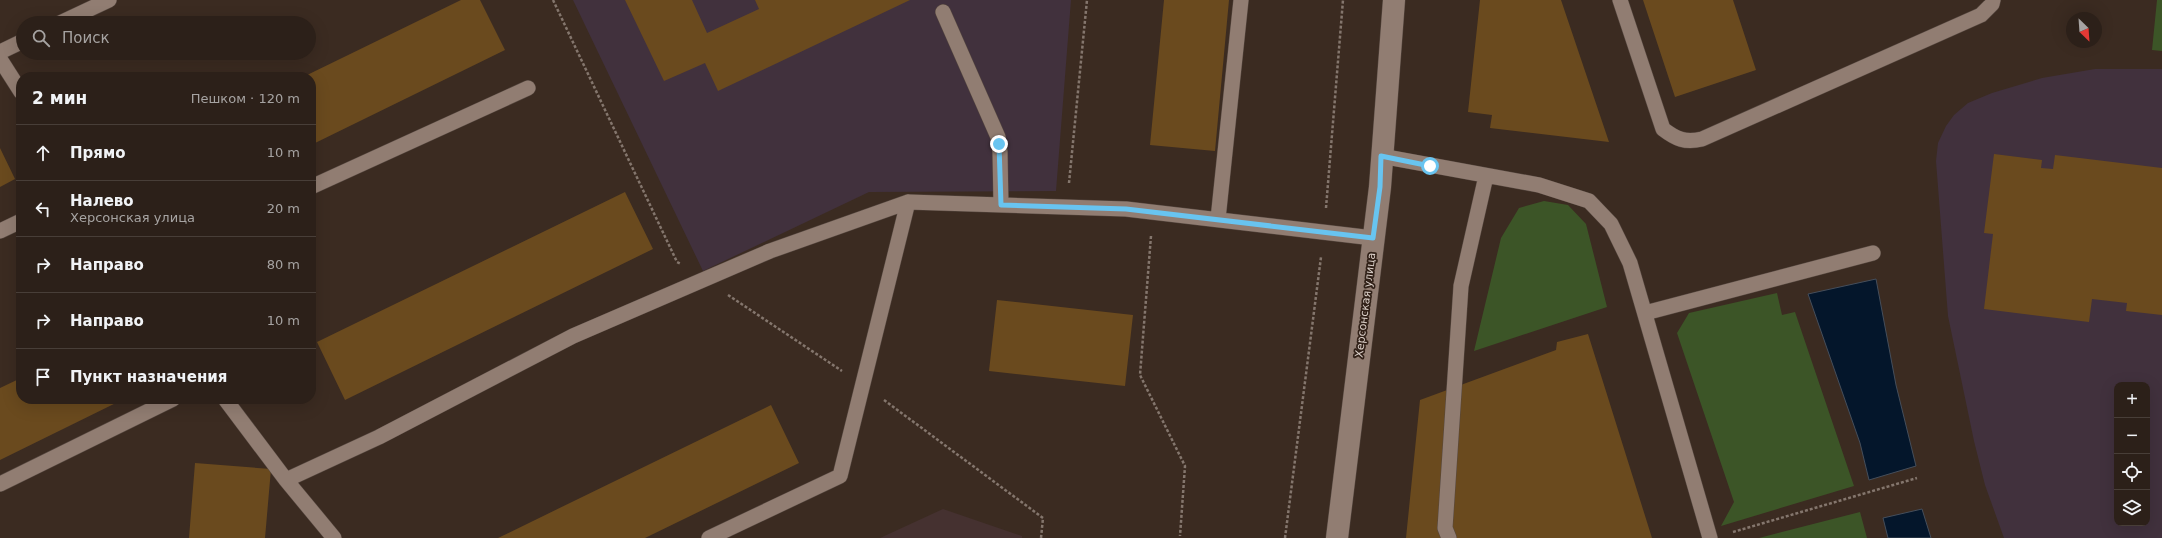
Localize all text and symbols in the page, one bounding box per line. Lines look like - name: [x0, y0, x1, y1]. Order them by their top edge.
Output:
- north arrow: [2066, 12, 2102, 48]
- search box: [16, 16, 316, 60]
- icon: search: [30, 27, 52, 49]
- text: Поиск: [62, 29, 110, 47]
- text: 2 мин: [32, 88, 87, 108]
- text: Пешком · 120 m: [191, 91, 300, 106]
- route end: [990, 135, 1008, 153]
- icon: ahead: [32, 142, 54, 164]
- text: Прямо: [70, 144, 126, 162]
- text: 10 m: [267, 145, 300, 160]
- route start: [1421, 157, 1439, 175]
- text: Налево: [70, 192, 134, 210]
- icon: left: [32, 198, 54, 220]
- text: 20 m: [267, 201, 300, 216]
- text: Херсонская улица: [70, 210, 195, 225]
- street label: Херсонская улица: [1353, 252, 1378, 358]
- icon: right: [32, 254, 54, 276]
- text: Направо: [70, 256, 144, 274]
- text: 80 m: [267, 257, 300, 272]
- icon: right: [32, 310, 54, 332]
- text: Направо: [70, 312, 144, 330]
- text: 10 m: [267, 313, 300, 328]
- icon: arrive: [32, 366, 54, 388]
- text: Пункт назначения: [70, 368, 227, 386]
- map controls: [2114, 382, 2150, 526]
- button: +: [2114, 382, 2150, 418]
- button: −: [2114, 418, 2150, 454]
- button: locate: [2114, 454, 2150, 490]
- button: layers: [2114, 490, 2150, 526]

